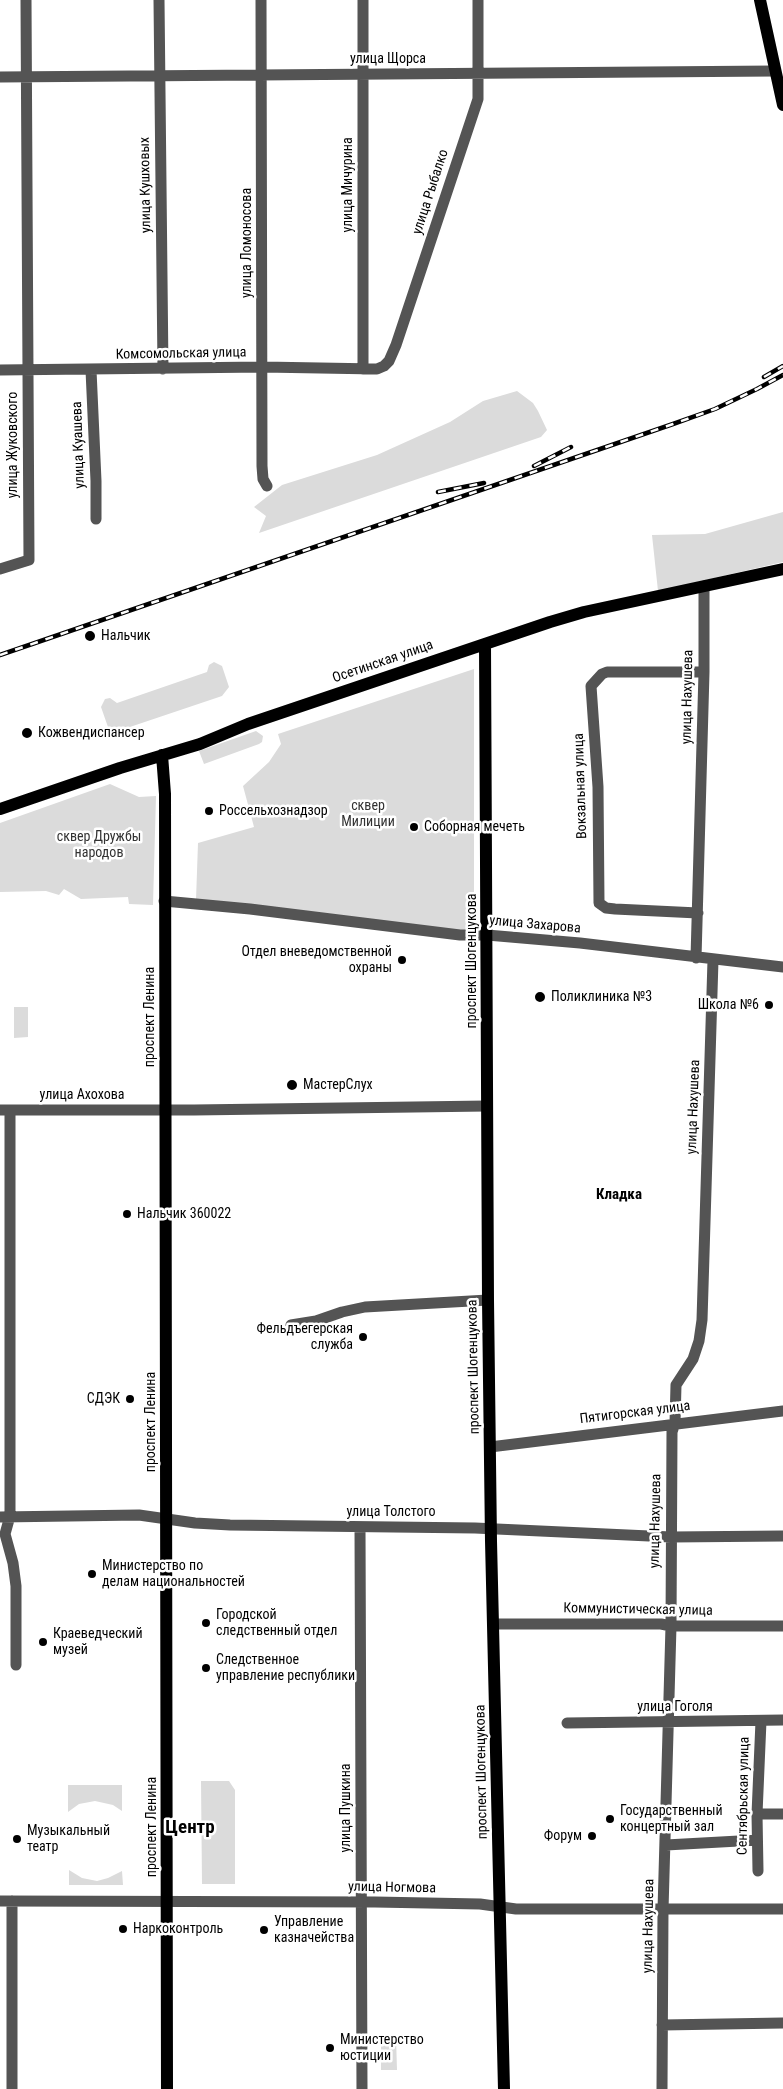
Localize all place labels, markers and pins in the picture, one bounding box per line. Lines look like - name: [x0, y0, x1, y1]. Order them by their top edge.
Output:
- place label: Нальчик: [101, 628, 151, 644]
- marker: Нальчик: [83, 629, 97, 643]
- place label: Кожвендиспансер: [38, 725, 145, 741]
- marker: Кожвендиспансер: [20, 726, 34, 740]
- place label: Россельхознадзор: [219, 803, 328, 819]
- marker: Россельхознадзор: [203, 805, 215, 817]
- place label: Соборная мечеть: [424, 819, 525, 835]
- marker: Соборная мечеть: [408, 821, 420, 833]
- place label: Отдел вневедомственной охраны: [241, 944, 392, 976]
- marker: Отдел вневедомственной охраны: [396, 954, 408, 966]
- place label: Поликлиника №3: [551, 989, 652, 1005]
- marker: Поликлиника №3: [533, 990, 547, 1004]
- place label: Школа №6: [698, 997, 759, 1013]
- marker: Школа №6: [763, 999, 775, 1011]
- place label: МастерСлух: [303, 1077, 373, 1093]
- marker: МастерСлух: [285, 1078, 299, 1092]
- place label: Нальчик 360022: [137, 1206, 231, 1222]
- marker: Нальчик 360022: [121, 1208, 133, 1220]
- place label: Фельдъегерская служба: [257, 1321, 353, 1354]
- marker: Фельдъегерская служба: [357, 1331, 369, 1343]
- place label: СДЭК: [87, 1391, 120, 1407]
- marker: СДЭК: [124, 1393, 136, 1405]
- place label: Министерство по делам национальностей: [102, 1558, 245, 1590]
- marker: Министерство по делам национальностей: [86, 1568, 98, 1580]
- place label: Городской следственный отдел: [216, 1607, 337, 1640]
- marker: Городской следственный отдел: [200, 1617, 212, 1629]
- place label: Краеведческий музей: [53, 1626, 143, 1658]
- marker: Краеведческий музей: [37, 1636, 49, 1648]
- place label: Следственное управление республики: [216, 1652, 355, 1684]
- marker: Следственное управление республики: [200, 1662, 212, 1674]
- place label: Государственный концертный зал: [620, 1803, 723, 1835]
- marker: Государственный концертный зал: [604, 1813, 616, 1825]
- place label: Музыкальный театр: [27, 1823, 110, 1855]
- place label: Форум: [544, 1828, 582, 1844]
- marker: Форум: [586, 1830, 598, 1842]
- marker: Музыкальный театр: [11, 1833, 23, 1845]
- place label: Управление казначейства: [274, 1914, 354, 1946]
- place label: Наркоконтроль: [133, 1921, 223, 1937]
- marker: Наркоконтроль: [117, 1923, 129, 1935]
- marker: Управление казначейства: [258, 1924, 270, 1936]
- place label: Министерство юстиции: [340, 2032, 424, 2064]
- marker: Министерство юстиции: [324, 2042, 336, 2054]

